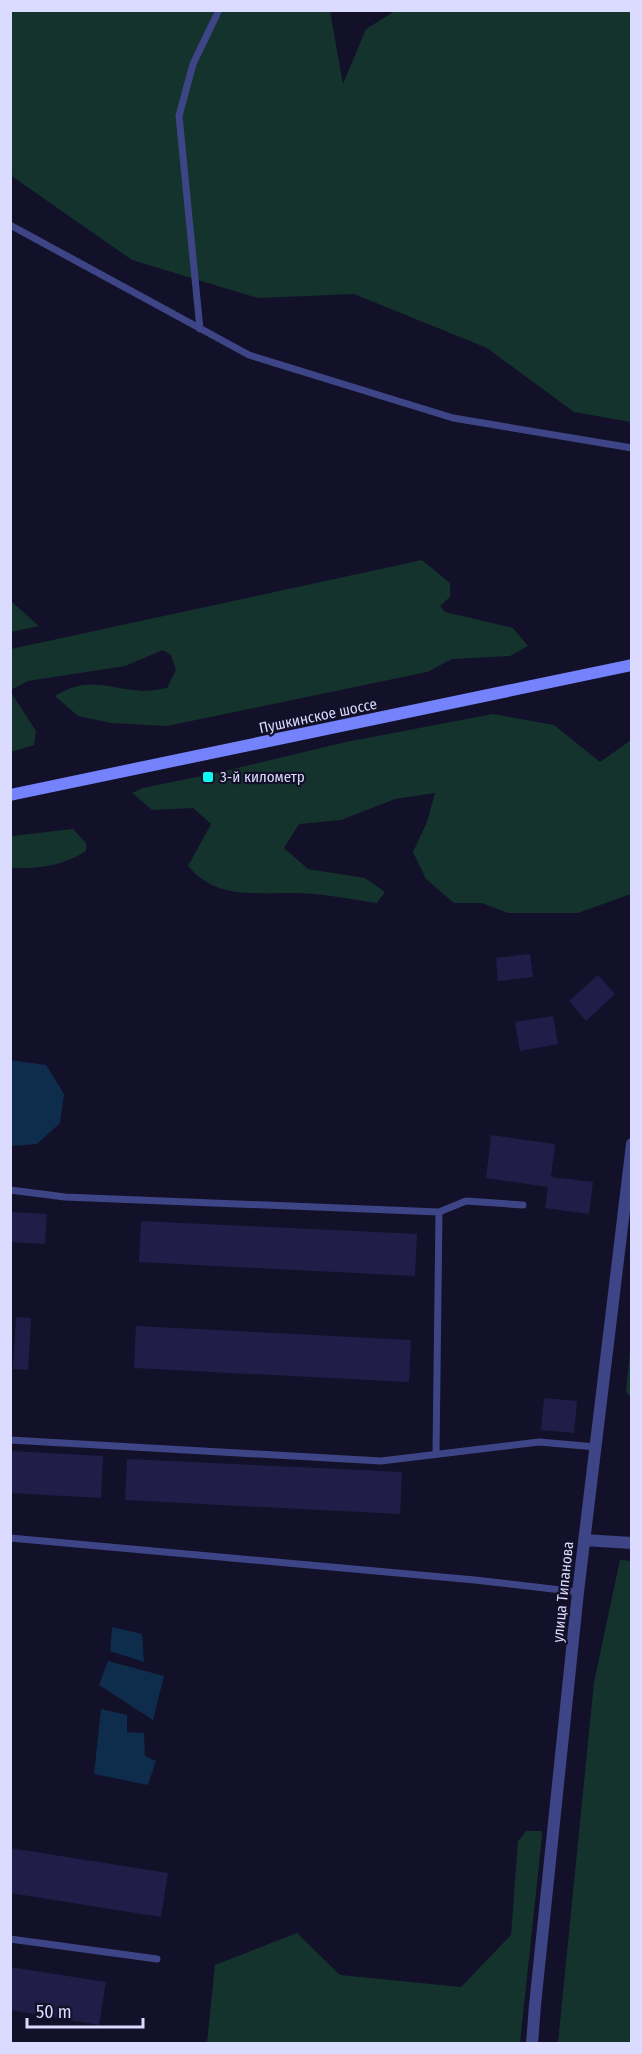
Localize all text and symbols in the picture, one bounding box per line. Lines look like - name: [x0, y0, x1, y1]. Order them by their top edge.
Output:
- street label: Пушкинское шоссе: [257, 695, 379, 737]
- place label: 3-й километр: [220, 768, 305, 786]
- marker: 3-й километр: [201, 770, 215, 784]
- street label: улица Типанова: [549, 1541, 577, 1643]
- scale bar: [27, 1991, 142, 2029]
- text: 50 m: [36, 2001, 72, 2023]

